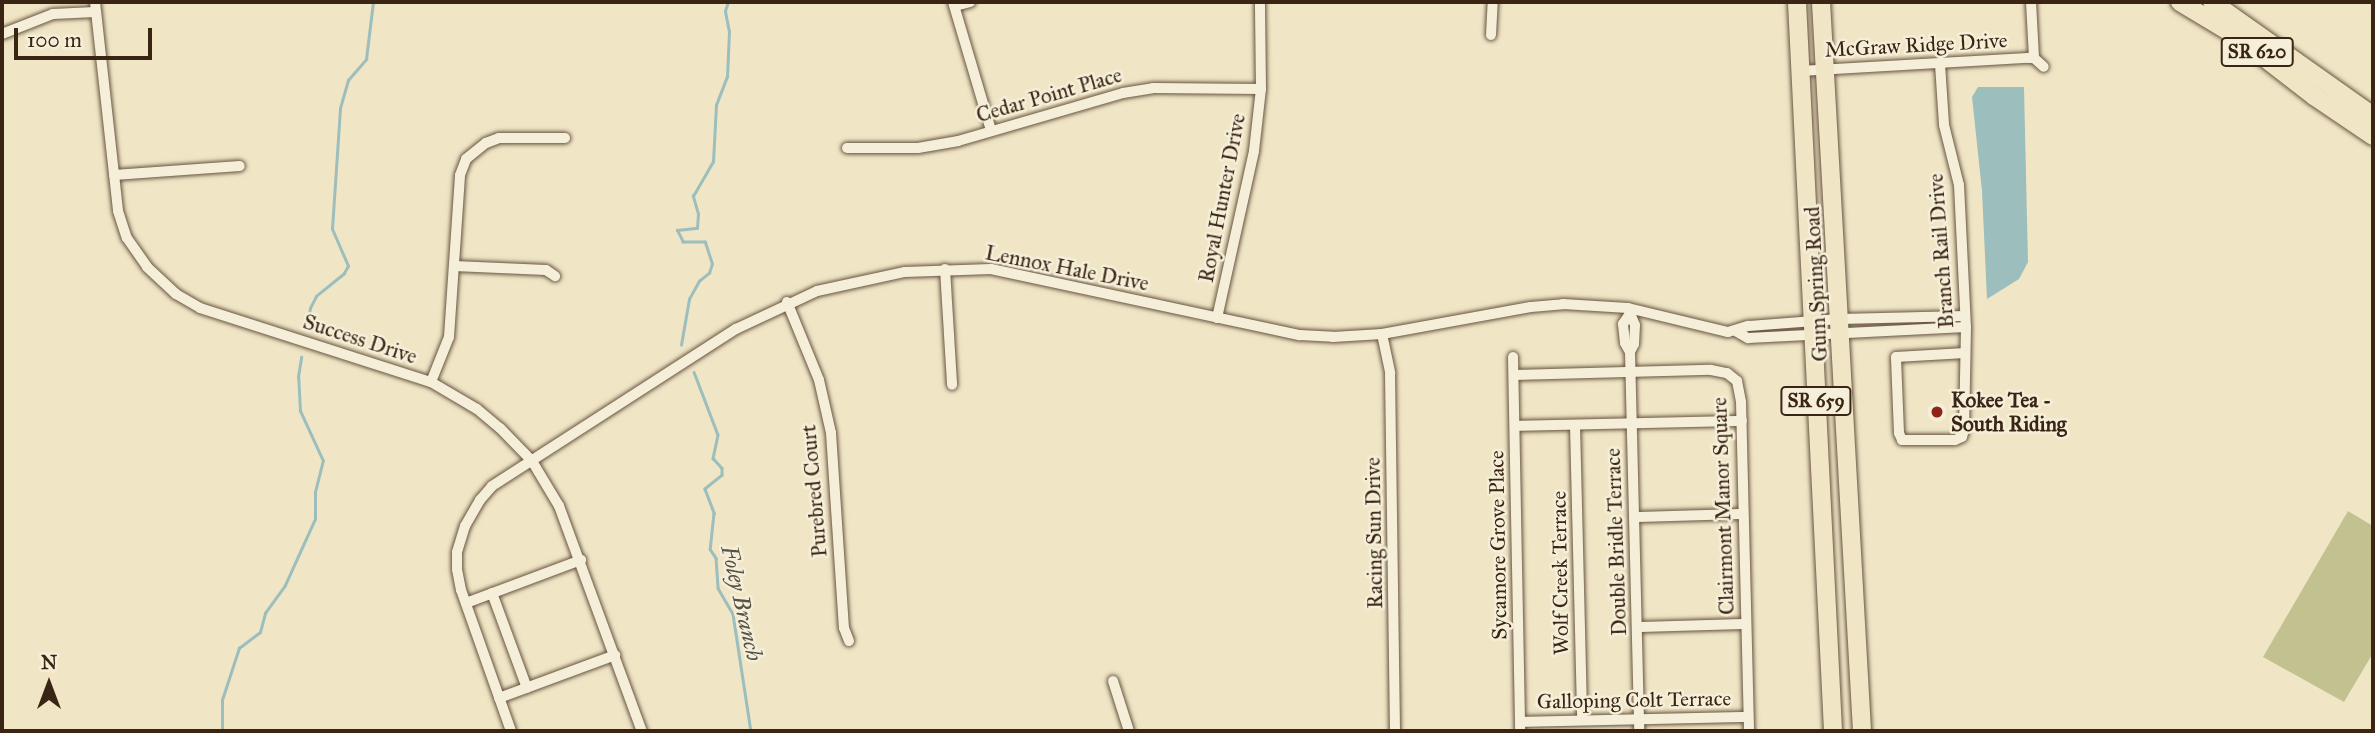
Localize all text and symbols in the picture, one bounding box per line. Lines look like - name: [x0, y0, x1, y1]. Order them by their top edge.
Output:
- scale bar: [18, 14, 156, 58]
- text: 100 m: [27, 27, 82, 53]
- street label: McGraw Ridge Drive: [1824, 28, 2008, 62]
- road number: SR 620: [2220, 36, 2294, 68]
- street label: Cedar Point Place: [973, 62, 1125, 128]
- street label: Royal Hunter Drive: [1193, 111, 1251, 285]
- street label: Branch Rail Drive: [1923, 173, 1959, 329]
- street label: Gum Spring Road: [1799, 206, 1833, 362]
- street label: Lennox Hale Drive: [983, 240, 1151, 296]
- street label: Success Drive: [300, 309, 420, 369]
- road number: SR 659: [1779, 386, 1853, 416]
- place label: Kokee Tea - South Riding: [1951, 387, 2067, 437]
- street label: Clairmont Manor Square: [1707, 397, 1739, 615]
- marker: Kokee Tea - South Riding: [1929, 404, 1945, 420]
- street label: Purebred Court: [796, 424, 832, 558]
- street label: Double Bridle Terrace: [1600, 448, 1632, 636]
- street label: Sycamore Grove Place: [1484, 450, 1512, 640]
- street label: Racing Sun Drive: [1360, 457, 1388, 609]
- street label: Wolf Creek Terrace: [1546, 491, 1574, 655]
- water label: Foley Branch: [715, 542, 769, 664]
- north arrow: [14, 649, 84, 719]
- text: N: [41, 651, 57, 674]
- street label: Galloping Colt Terrace: [1537, 686, 1731, 714]

